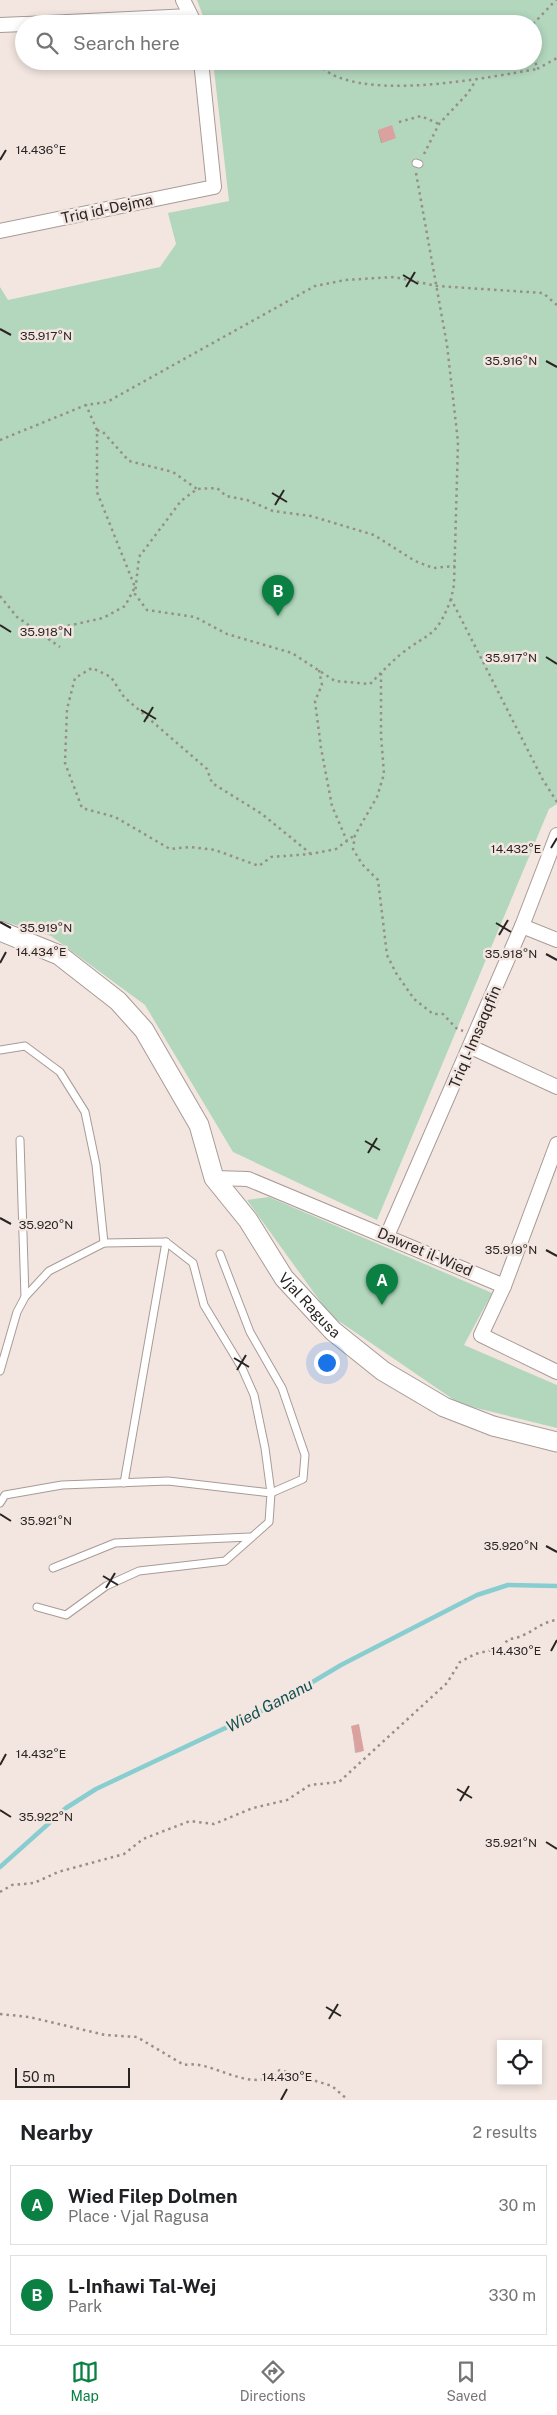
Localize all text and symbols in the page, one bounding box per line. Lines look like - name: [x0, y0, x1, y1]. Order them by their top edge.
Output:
- search box: [15, 15, 542, 70]
- icon: search: [33, 29, 61, 57]
- text: Search here: [73, 32, 180, 54]
- text: 14.436°E: [16, 143, 66, 157]
- street label: Triq id-Dejma: [60, 191, 154, 227]
- text: 35.917°N: [20, 329, 72, 343]
- text: 35.916°N: [485, 354, 537, 368]
- pin: B: [262, 575, 294, 616]
- text: 35.918°N: [20, 625, 72, 639]
- text: 35.917°N: [485, 651, 537, 665]
- text: 14.432°E: [491, 842, 541, 856]
- text: 35.919°N: [20, 921, 72, 935]
- text: 14.434°E: [16, 945, 66, 959]
- text: 35.918°N: [485, 947, 537, 961]
- street label: Triq l-Imsaqqfin: [445, 983, 504, 1091]
- text: 35.920°N: [19, 1218, 73, 1232]
- street label: Dawret il-Wied: [375, 1224, 475, 1279]
- text: 35.919°N: [485, 1243, 537, 1257]
- pin: A: [366, 1264, 398, 1305]
- street label: Vjal Ragusa: [275, 1269, 344, 1341]
- your location: [314, 1350, 340, 1376]
- text: 35.921°N: [20, 1514, 72, 1528]
- text: 35.920°N: [484, 1539, 538, 1553]
- text: 14.430°E: [491, 1644, 541, 1658]
- water label: Wied Gananu: [223, 1675, 316, 1736]
- text: 14.432°E: [16, 1747, 66, 1761]
- text: 35.922°N: [19, 1810, 73, 1824]
- text: 35.921°N: [485, 1836, 537, 1850]
- map controls: [497, 2040, 542, 2085]
- button: locate: [497, 2040, 542, 2085]
- scale bar: [15, 2065, 130, 2088]
- text: 50 m: [22, 2069, 55, 2085]
- text: 14.430°E: [262, 2070, 312, 2084]
- text: Nearby: [20, 2120, 93, 2145]
- text: 2 results: [472, 2123, 537, 2142]
- text: Wied Filep Dolmen: [68, 2185, 237, 2207]
- text: A: [31, 2196, 43, 2215]
- text: 30 m: [499, 2196, 536, 2215]
- text: Place · Vjal Ragusa: [68, 2207, 209, 2226]
- text: L-Inħawi Tal-Wej: [68, 2275, 216, 2297]
- text: B: [32, 2286, 42, 2305]
- text: 330 m: [489, 2286, 536, 2305]
- text: Park: [68, 2297, 102, 2316]
- tab: Map: [70, 2358, 99, 2404]
- tab: Directions: [240, 2358, 306, 2404]
- tab: Saved: [446, 2358, 487, 2404]

